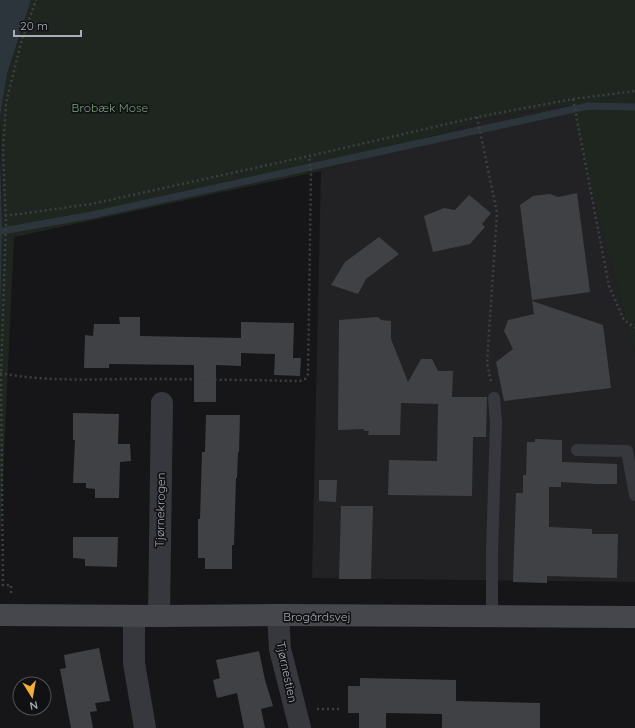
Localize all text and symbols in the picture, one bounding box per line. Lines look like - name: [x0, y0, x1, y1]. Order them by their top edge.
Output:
- scale bar: [14, 12, 81, 38]
- text: 20 m: [20, 18, 48, 33]
- park label: Brobæk Mose: [72, 100, 149, 115]
- street label: Tjørnekrogen: [152, 472, 168, 548]
- street label: Brogårdsvej: [283, 609, 351, 624]
- street label: Tjørnestien: [273, 640, 301, 704]
- north arrow: [12, 676, 52, 716]
- text: N: [29, 698, 39, 713]

